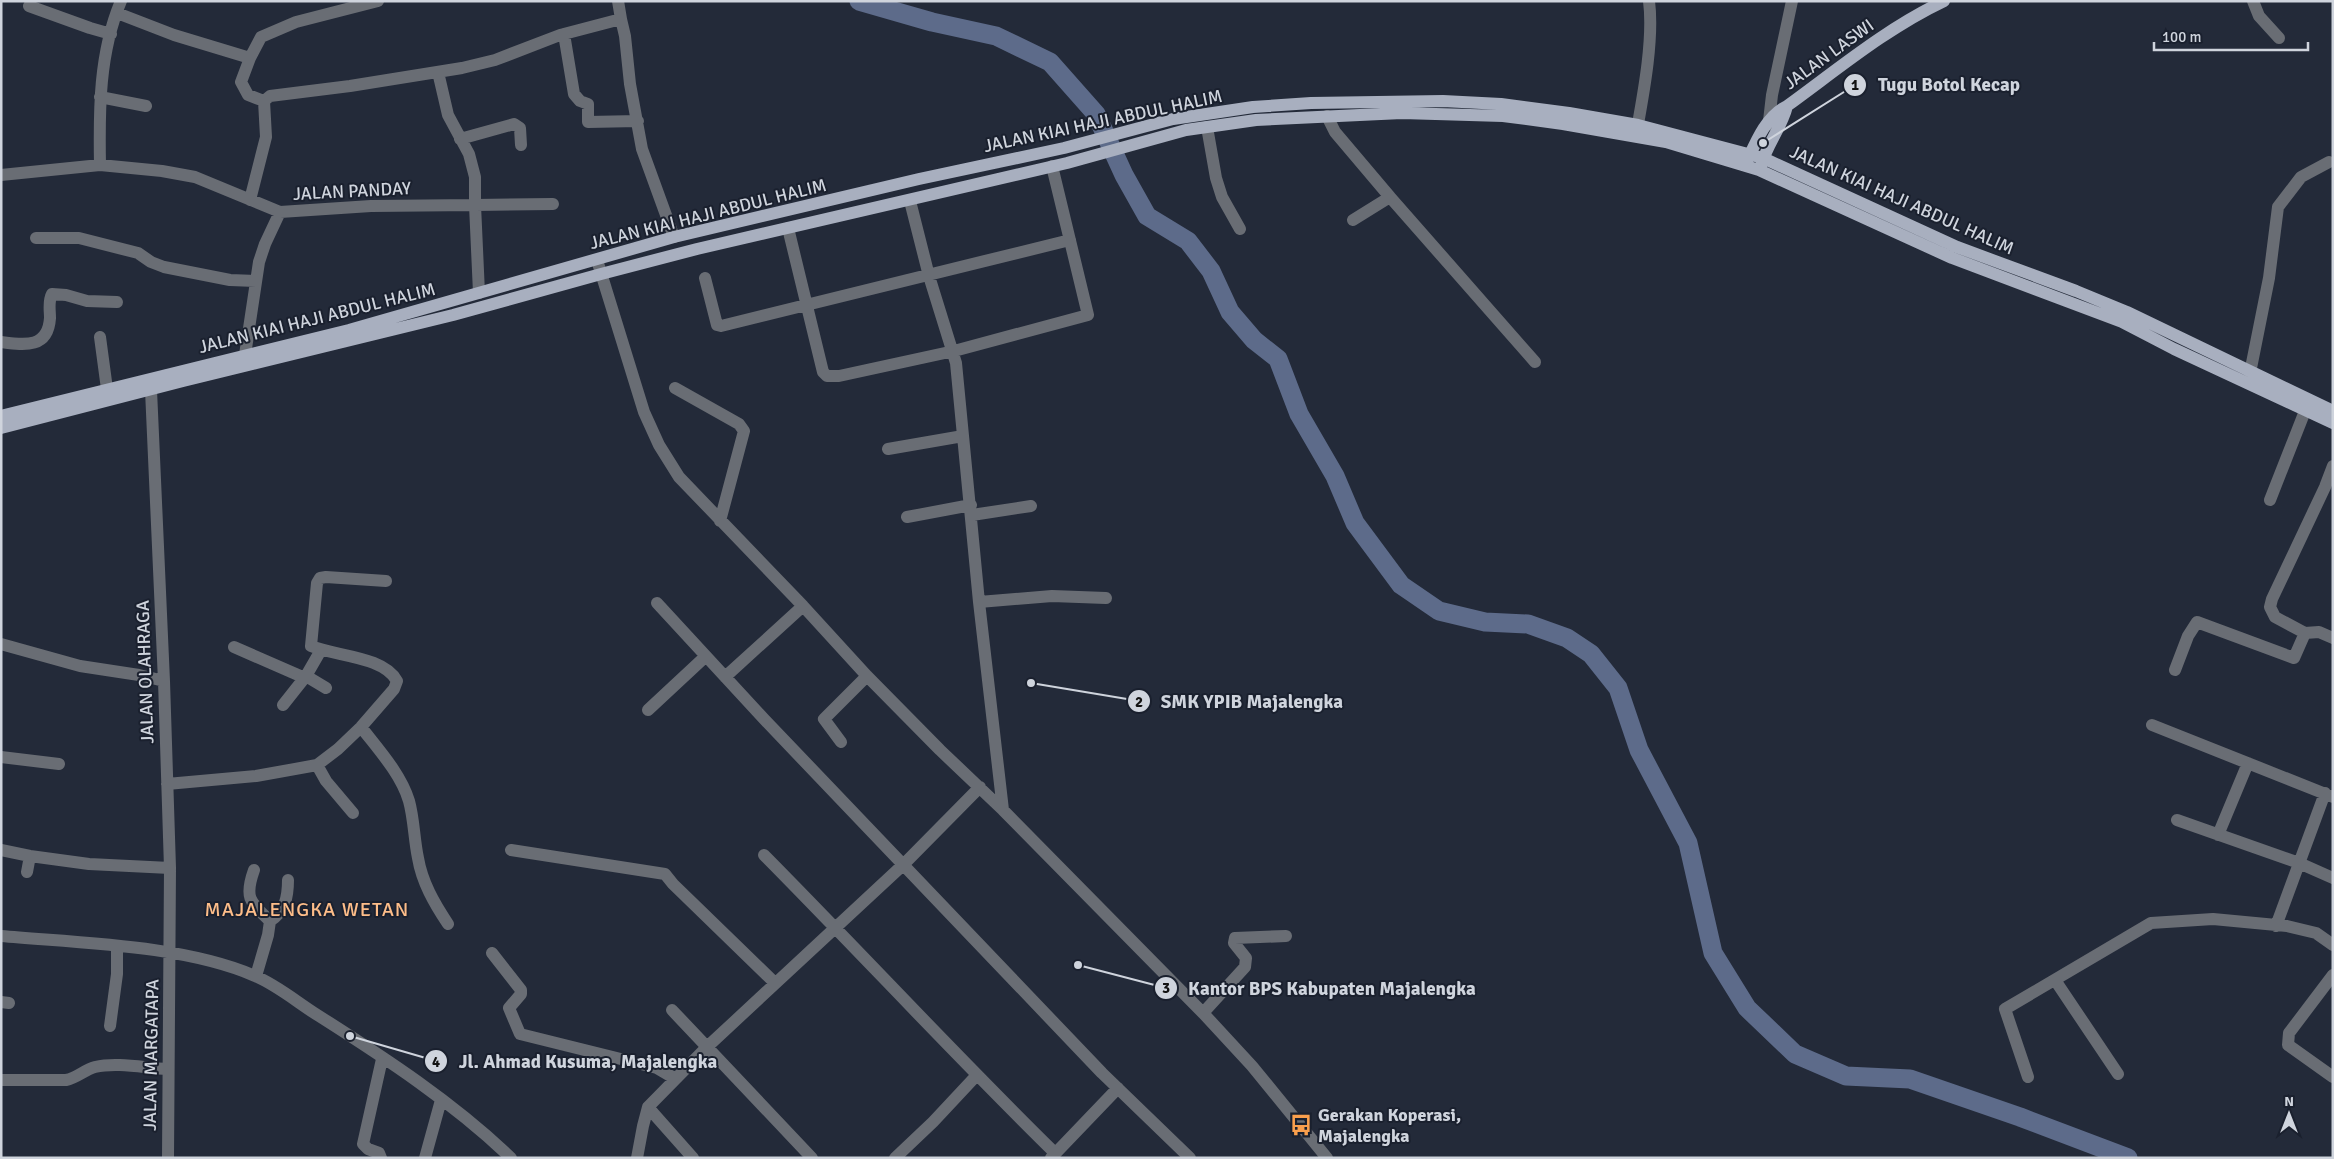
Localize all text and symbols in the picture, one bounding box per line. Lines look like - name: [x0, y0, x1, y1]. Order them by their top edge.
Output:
- street label: JALAN LASWI: [1780, 14, 1878, 94]
- scale bar: [2154, 20, 2308, 52]
- text: 100 m: [2162, 28, 2202, 46]
- callout: Tugu Botol Kecap: [1843, 68, 2030, 102]
- text: Tugu Botol Kecap: [1878, 73, 2020, 97]
- text: 1: [1851, 76, 1859, 94]
- street label: JALAN KIAI HAJI ABDUL HALIM: [982, 85, 1224, 157]
- street label: JALAN KIAI HAJI ABDUL HALIM: [1786, 140, 2018, 260]
- street label: JALAN KIAI HAJI ABDUL HALIM: [587, 174, 829, 254]
- street label: JALAN PANDAY: [292, 177, 412, 205]
- street label: JALAN KIAI HAJI ABDUL HALIM: [196, 278, 438, 358]
- street label: JALAN OLAHRAGA: [132, 600, 158, 744]
- callout: SMK YPIB Majalengka: [1126, 684, 1353, 718]
- text: SMK YPIB Majalengka: [1161, 690, 1343, 714]
- text: 2: [1135, 693, 1143, 711]
- district label: MAJALENGKA WETAN: [205, 897, 409, 922]
- callout: Kantor BPS Kabupaten Majalengka: [1153, 971, 1486, 1005]
- text: Kantor BPS Kabupaten Majalengka: [1188, 977, 1476, 1001]
- street label: JALAN MARGATAPA: [139, 979, 163, 1131]
- text: 3: [1162, 979, 1170, 997]
- callout: Jl. Ahmad Kusuma, Majalengka: [423, 1044, 727, 1078]
- text: Jl. Ahmad Kusuma, Majalengka: [459, 1050, 718, 1074]
- text: 4: [432, 1053, 440, 1071]
- north arrow: [2264, 1089, 2314, 1139]
- text: N: [2284, 1093, 2294, 1110]
- place label: Gerakan Koperasi, Majalengka: [1318, 1104, 1461, 1147]
- bus stop icon: Gerakan Koperasi, Majalengka: [1288, 1112, 1314, 1138]

